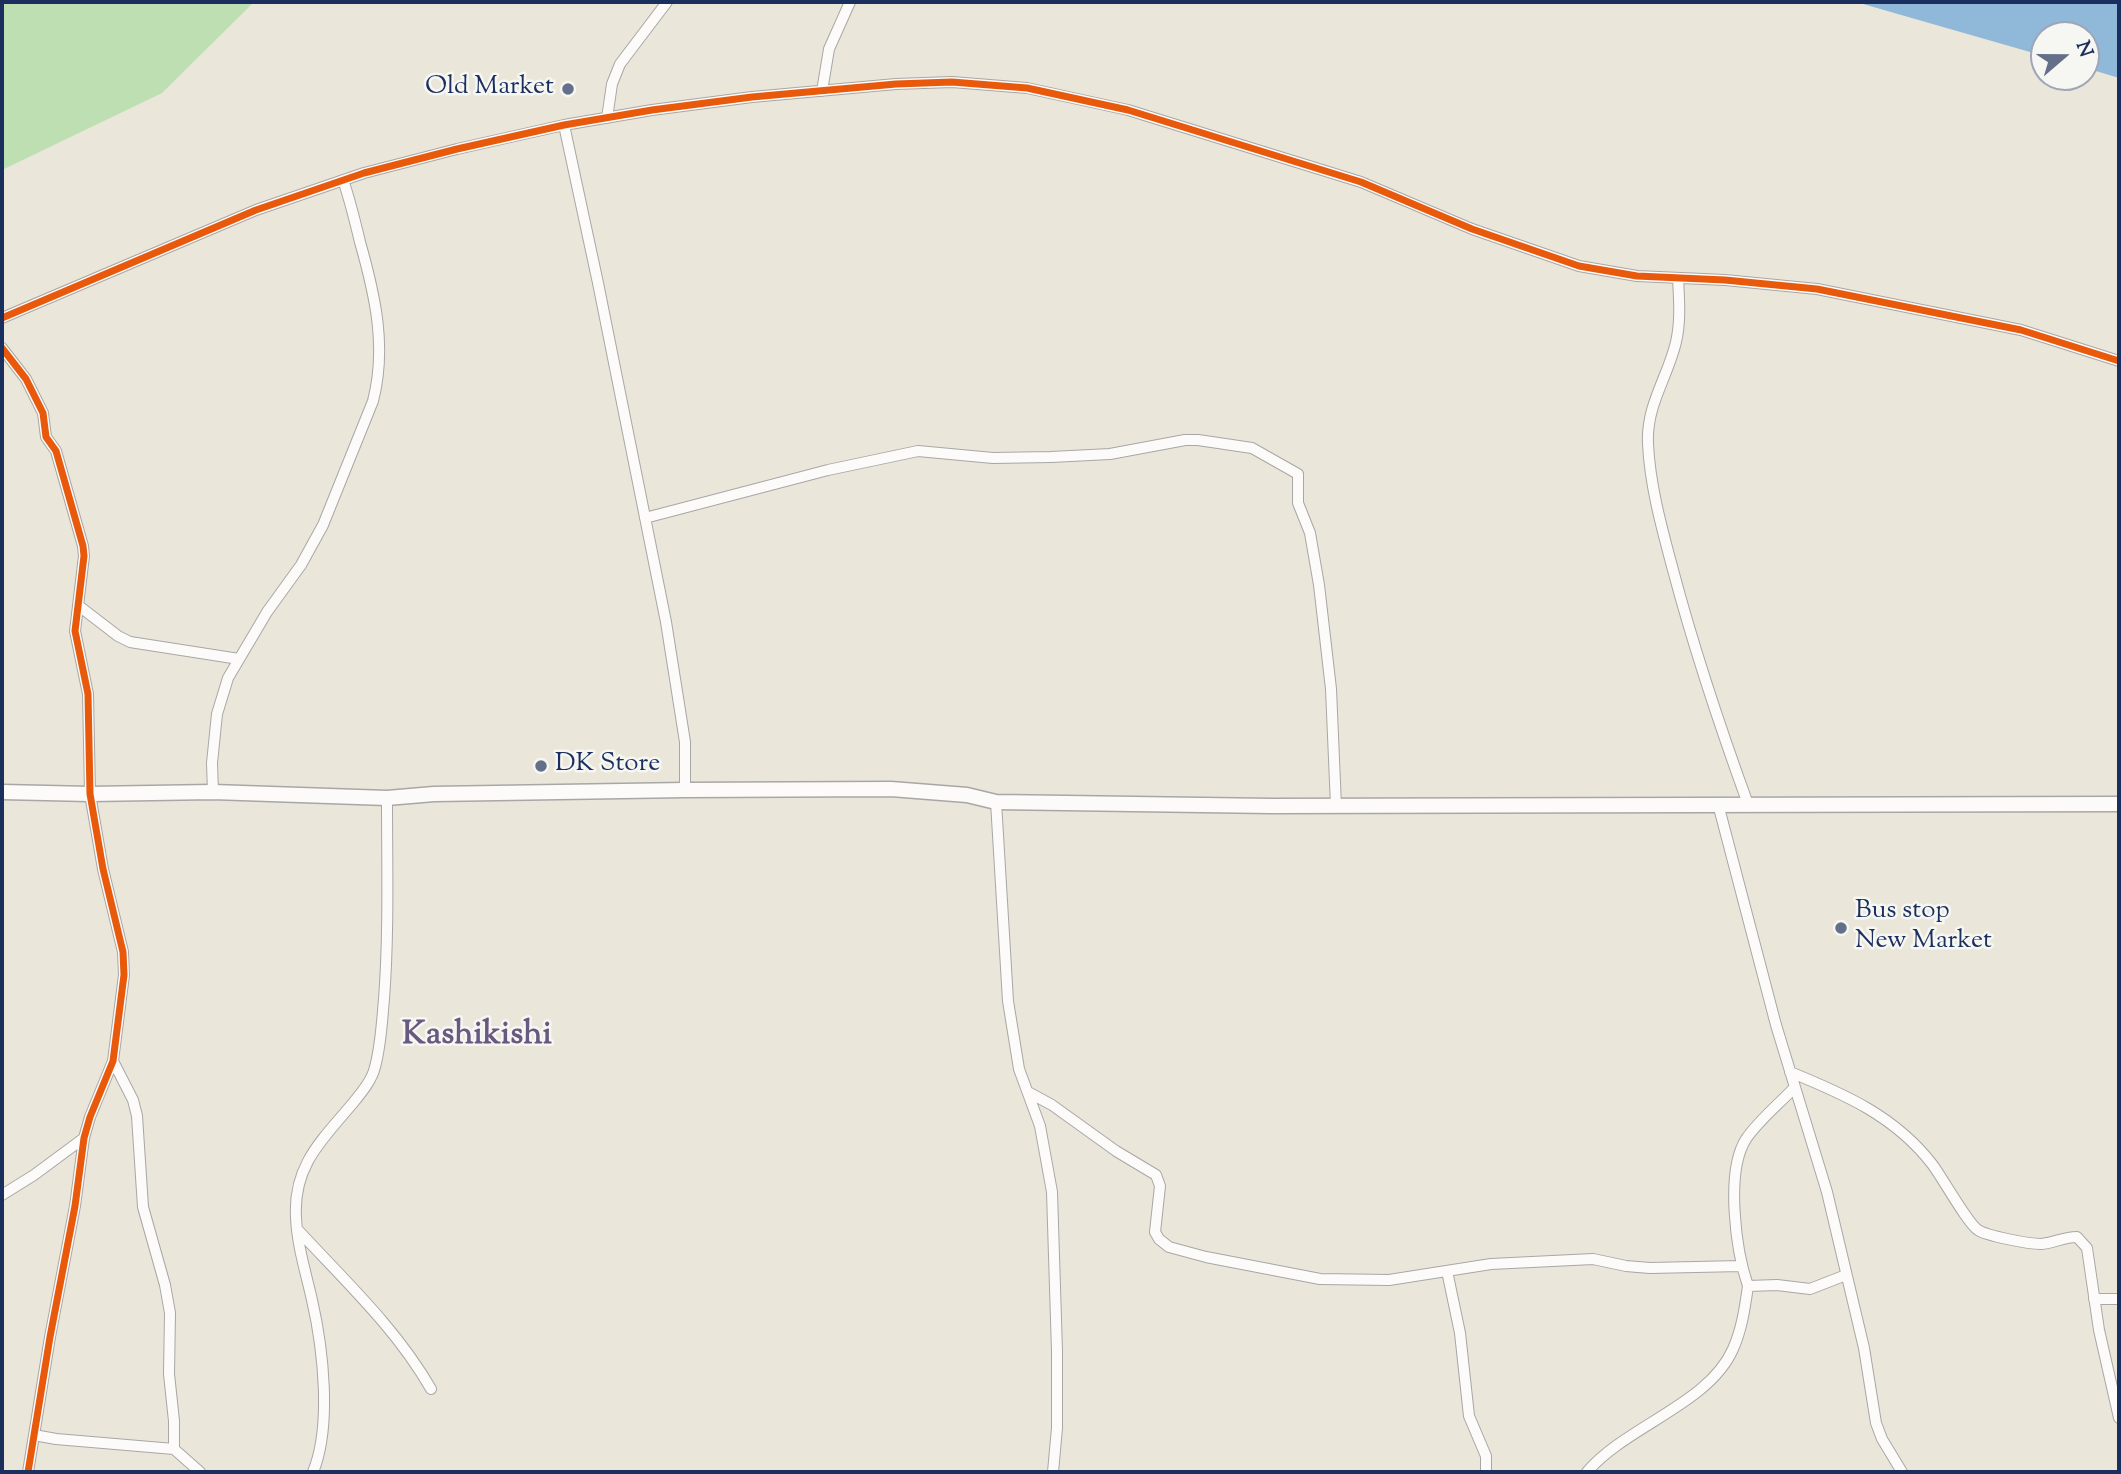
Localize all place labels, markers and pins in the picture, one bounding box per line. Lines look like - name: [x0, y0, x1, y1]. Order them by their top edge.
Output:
- place label: Old Market: [425, 73, 554, 105]
- marker: Old Market: [560, 81, 576, 97]
- place label: DK Store: [555, 750, 660, 782]
- marker: DK Store: [533, 758, 549, 774]
- place label: Bus stop New Market: [1855, 897, 1992, 958]
- marker: Bus stop New Market: [1833, 920, 1849, 936]

